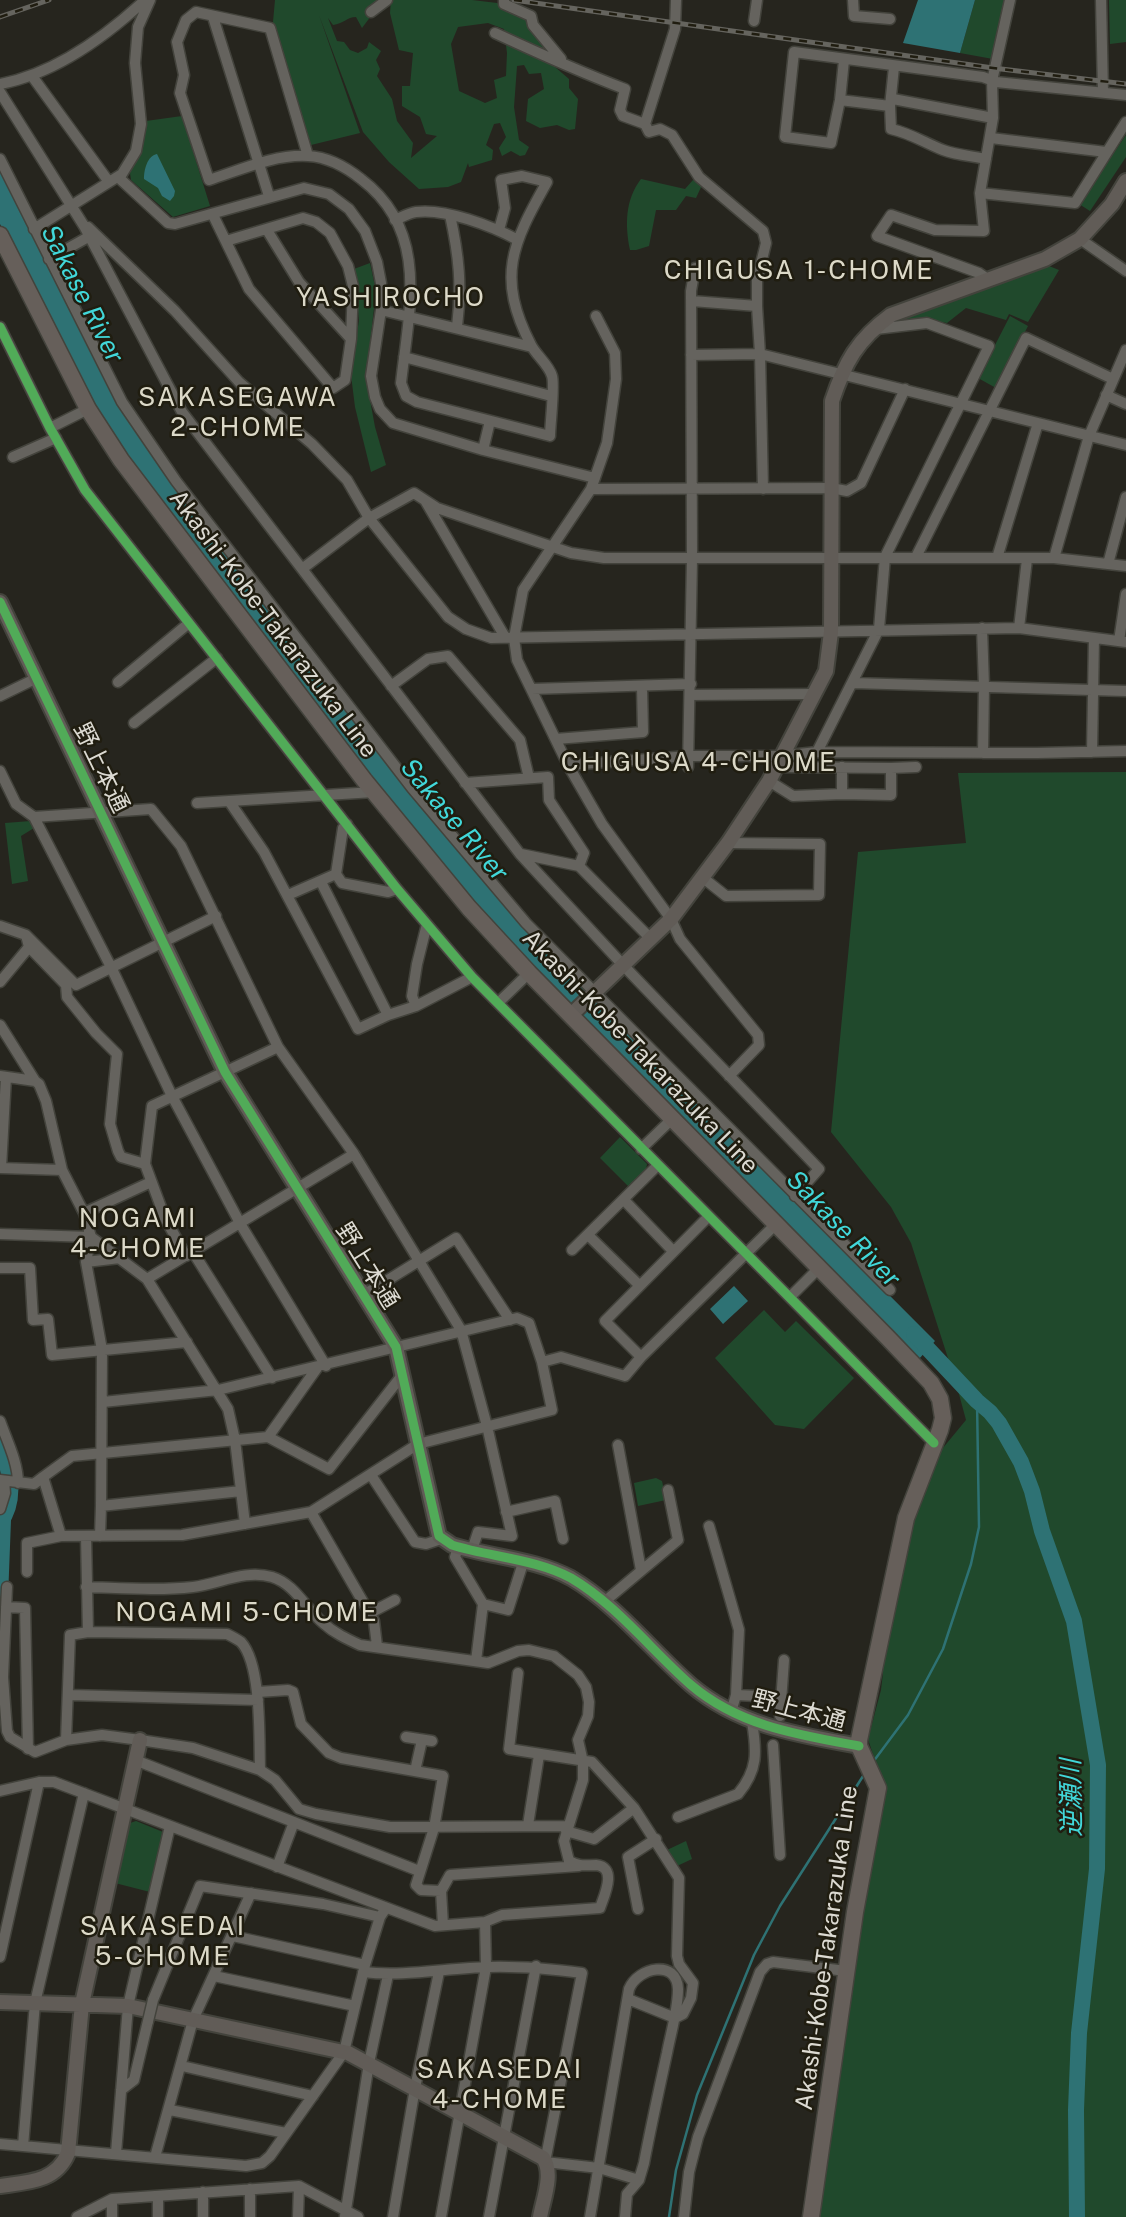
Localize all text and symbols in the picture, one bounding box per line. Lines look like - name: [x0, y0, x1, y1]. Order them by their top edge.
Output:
- water label: Sakase River: [34, 220, 130, 368]
- district label: CHIGUSA 1-CHOME: [666, 255, 932, 287]
- district label: YASHIROCHO: [297, 282, 485, 314]
- district label: SAKASEGAWA 2-CHOME: [139, 382, 337, 444]
- street label: Akashi-Kobe-Takarazuka Line: [163, 485, 383, 763]
- street label: 野上本通: [67, 719, 135, 817]
- district label: CHIGUSA 4-CHOME: [563, 747, 835, 779]
- water label: Sakase River: [394, 752, 514, 888]
- street label: Akashi-Kobe-Takarazuka Line: [516, 924, 764, 1180]
- water label: Sakase River: [779, 1164, 907, 1294]
- district label: NOGAMI 4-CHOME: [71, 1203, 205, 1264]
- street label: 野上本通: [329, 1218, 405, 1314]
- district label: NOGAMI 5-CHOME: [117, 1597, 377, 1629]
- street label: 野上本通: [749, 1685, 849, 1737]
- water label: 逆瀬川: [1056, 1759, 1088, 1837]
- street label: Akashi-Kobe-Takarazuka Line: [790, 1784, 864, 2112]
- district label: SAKASEDAI 5-CHOME: [81, 1911, 245, 1972]
- district label: SAKASEDAI 4-CHOME: [418, 2054, 582, 2116]

